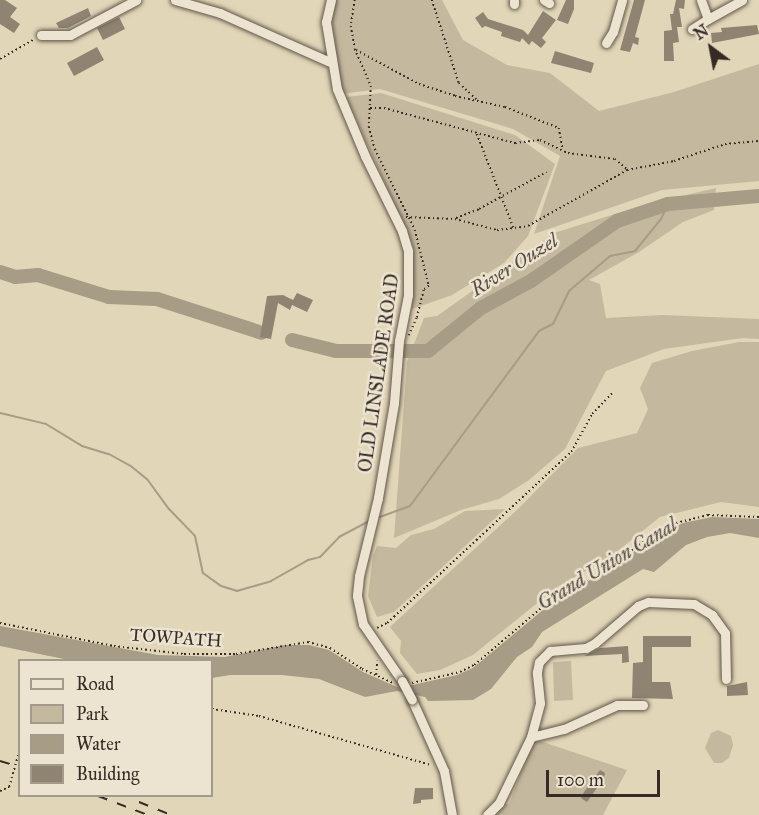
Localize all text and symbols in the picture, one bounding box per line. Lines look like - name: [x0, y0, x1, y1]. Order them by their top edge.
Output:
- north arrow: [681, 18, 741, 78]
- text: N: [690, 21, 712, 44]
- water label: River Ouzel: [466, 229, 562, 301]
- street label: OLD LINSLADE ROAD: [354, 272, 404, 474]
- water label: Grand Union Canal: [533, 513, 681, 615]
- street label: TOWPATH: [129, 624, 223, 652]
- legend: [18, 659, 213, 797]
- text: Road: [76, 673, 114, 695]
- text: Park: [76, 703, 109, 725]
- text: Water: [76, 733, 120, 755]
- scale bar: [549, 758, 663, 796]
- text: Building: [76, 763, 139, 785]
- text: 100 m: [557, 769, 604, 791]

